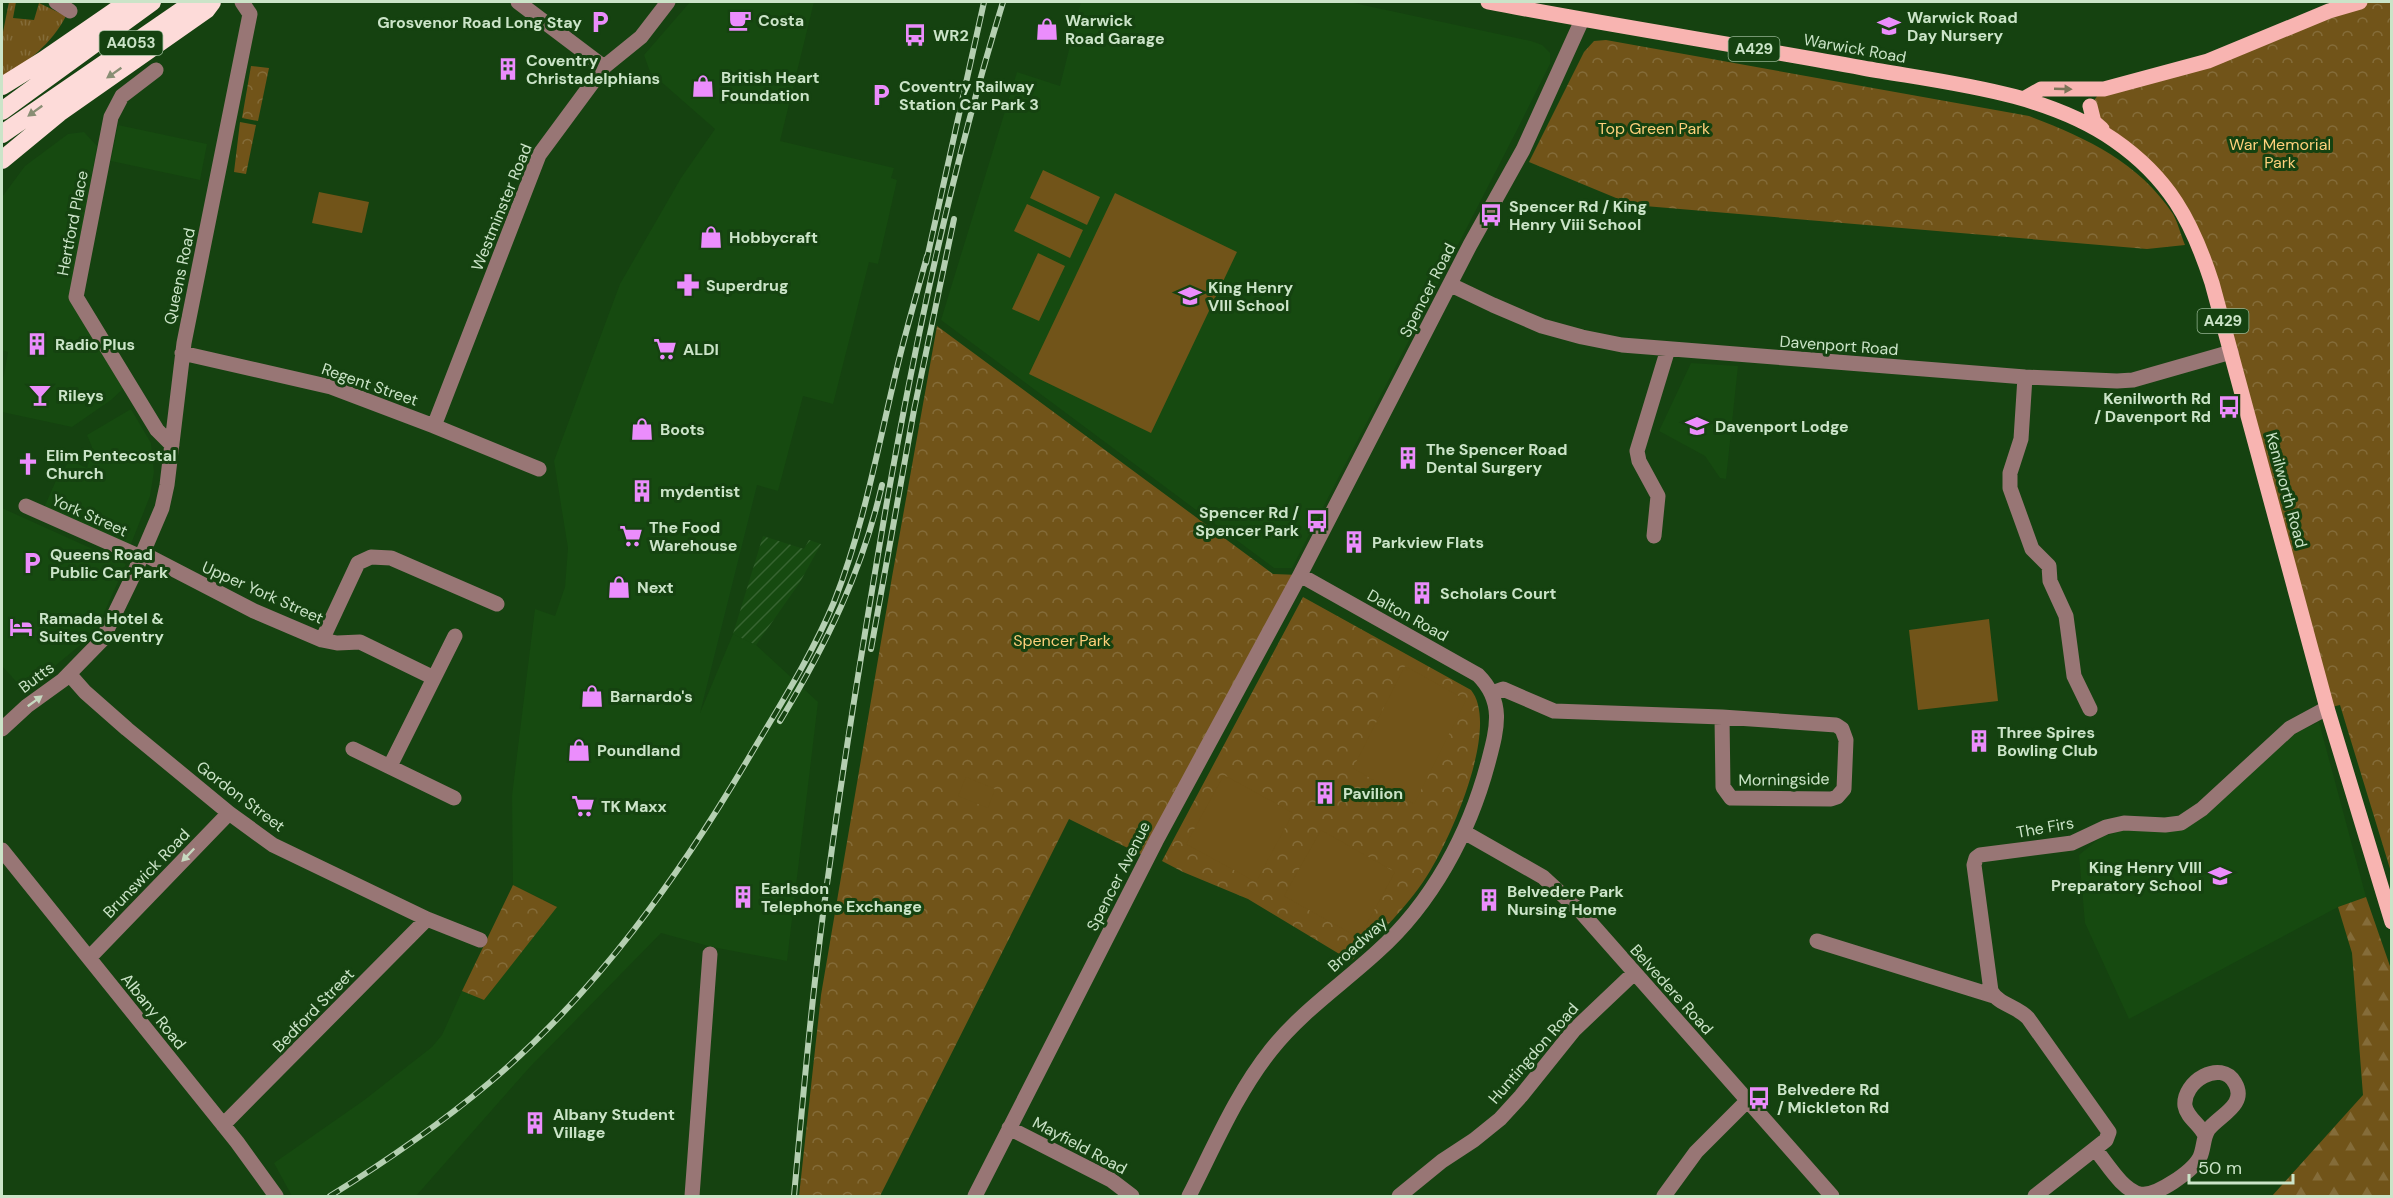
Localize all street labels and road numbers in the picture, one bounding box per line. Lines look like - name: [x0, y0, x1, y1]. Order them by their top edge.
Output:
- street label: Warwick Road: [1802, 29, 1908, 68]
- road number: A4053: [100, 31, 162, 55]
- road number: A429: [1728, 37, 1780, 61]
- street label: Westminster Road: [466, 141, 537, 274]
- street label: Hertford Place: [52, 169, 93, 277]
- street label: Queens Road: [159, 226, 200, 326]
- street label: Spencer Road: [1395, 239, 1460, 341]
- road number: A429: [2198, 309, 2248, 333]
- street label: Davenport Road: [1779, 331, 1899, 360]
- street label: Regent Street: [319, 358, 421, 411]
- street label: Kenilworth Road: [2261, 430, 2312, 550]
- street label: York Street: [49, 489, 131, 542]
- street label: Upper York Street: [199, 556, 327, 629]
- street label: Dalton Road: [1364, 585, 1452, 646]
- street label: Butts: [14, 657, 58, 698]
- street label: Gordon Street: [192, 756, 289, 837]
- street label: Morningside: [1738, 768, 1830, 791]
- street label: The Firs: [2015, 812, 2075, 843]
- street label: Spencer Avenue: [1082, 818, 1155, 935]
- street label: Brunswick Road: [98, 824, 194, 923]
- street label: Broadway: [1323, 912, 1391, 977]
- street label: Belvedere Road: [1625, 940, 1718, 1039]
- street label: Bedford Street: [268, 964, 359, 1057]
- street label: Albany Road: [116, 969, 191, 1054]
- street label: Huntingdon Road: [1484, 998, 1583, 1108]
- street label: Mayfield Road: [1029, 1112, 1131, 1179]

